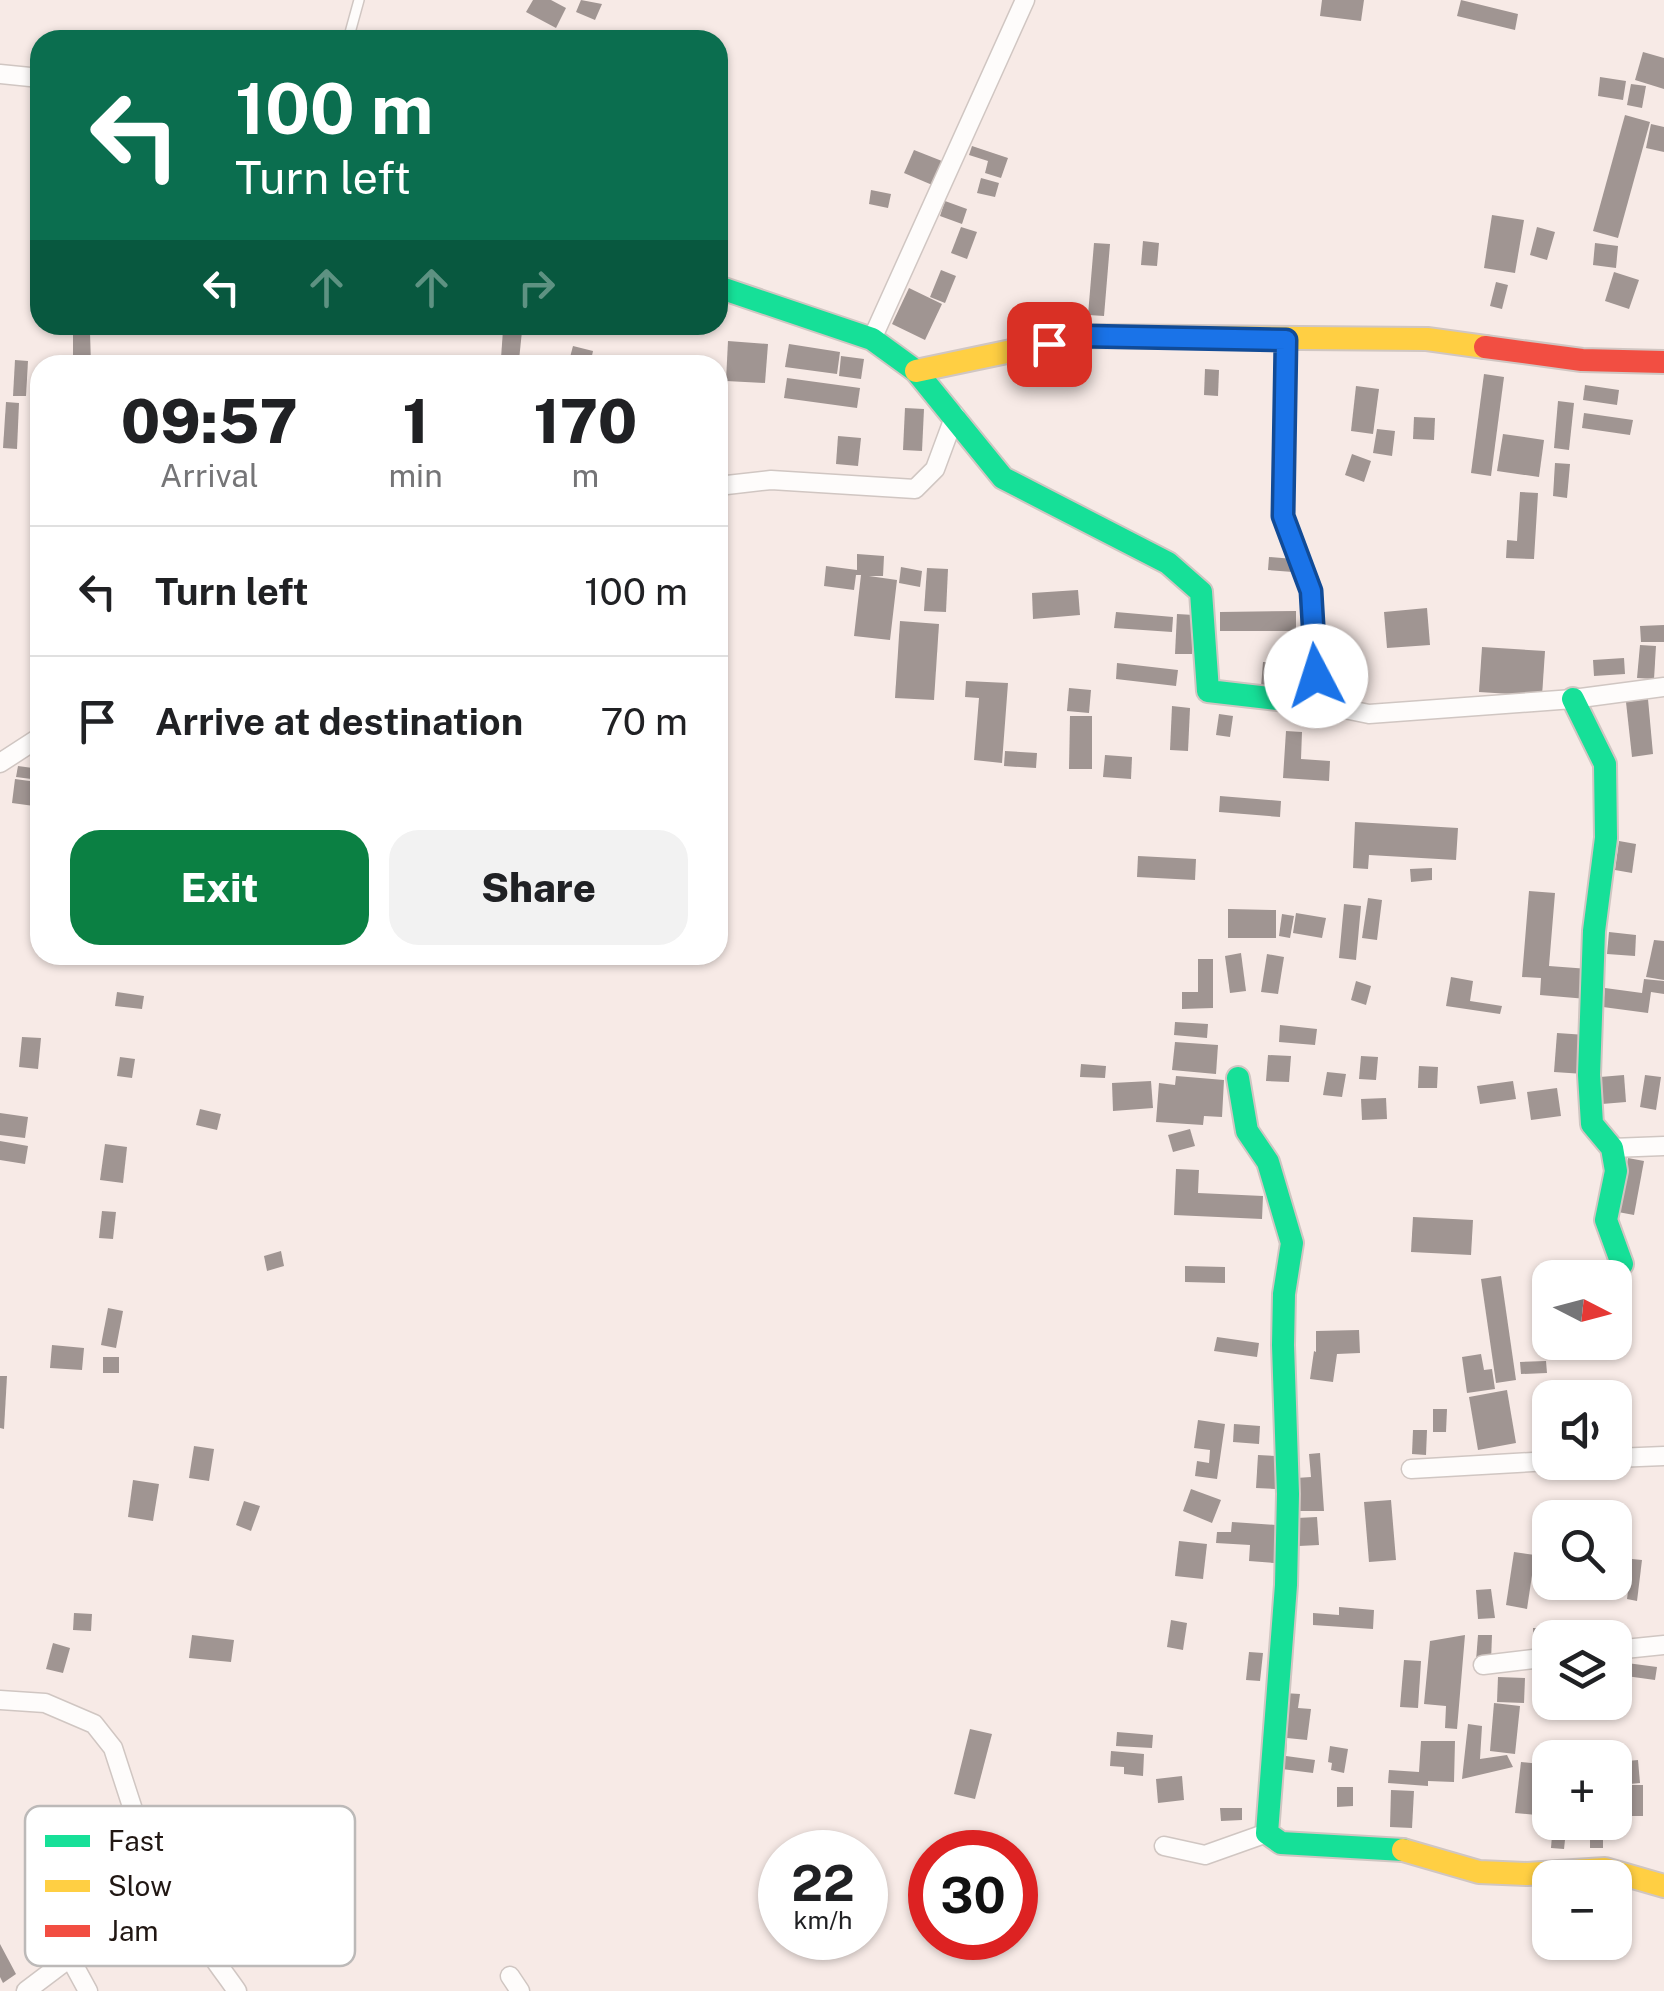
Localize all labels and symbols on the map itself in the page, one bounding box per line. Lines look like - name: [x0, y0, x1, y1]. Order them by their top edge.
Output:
- pin: [1007, 302, 1092, 387]
- position arrow: [1264, 624, 1368, 728]
- north arrow: [1532, 1260, 1632, 1360]
- legend: [25, 1806, 355, 1966]
- text: Fast: [108, 1824, 164, 1857]
- speed limit sign: 30: [908, 1830, 1038, 1960]
- text: Slow: [108, 1869, 172, 1902]
- text: Jam: [108, 1914, 159, 1947]

